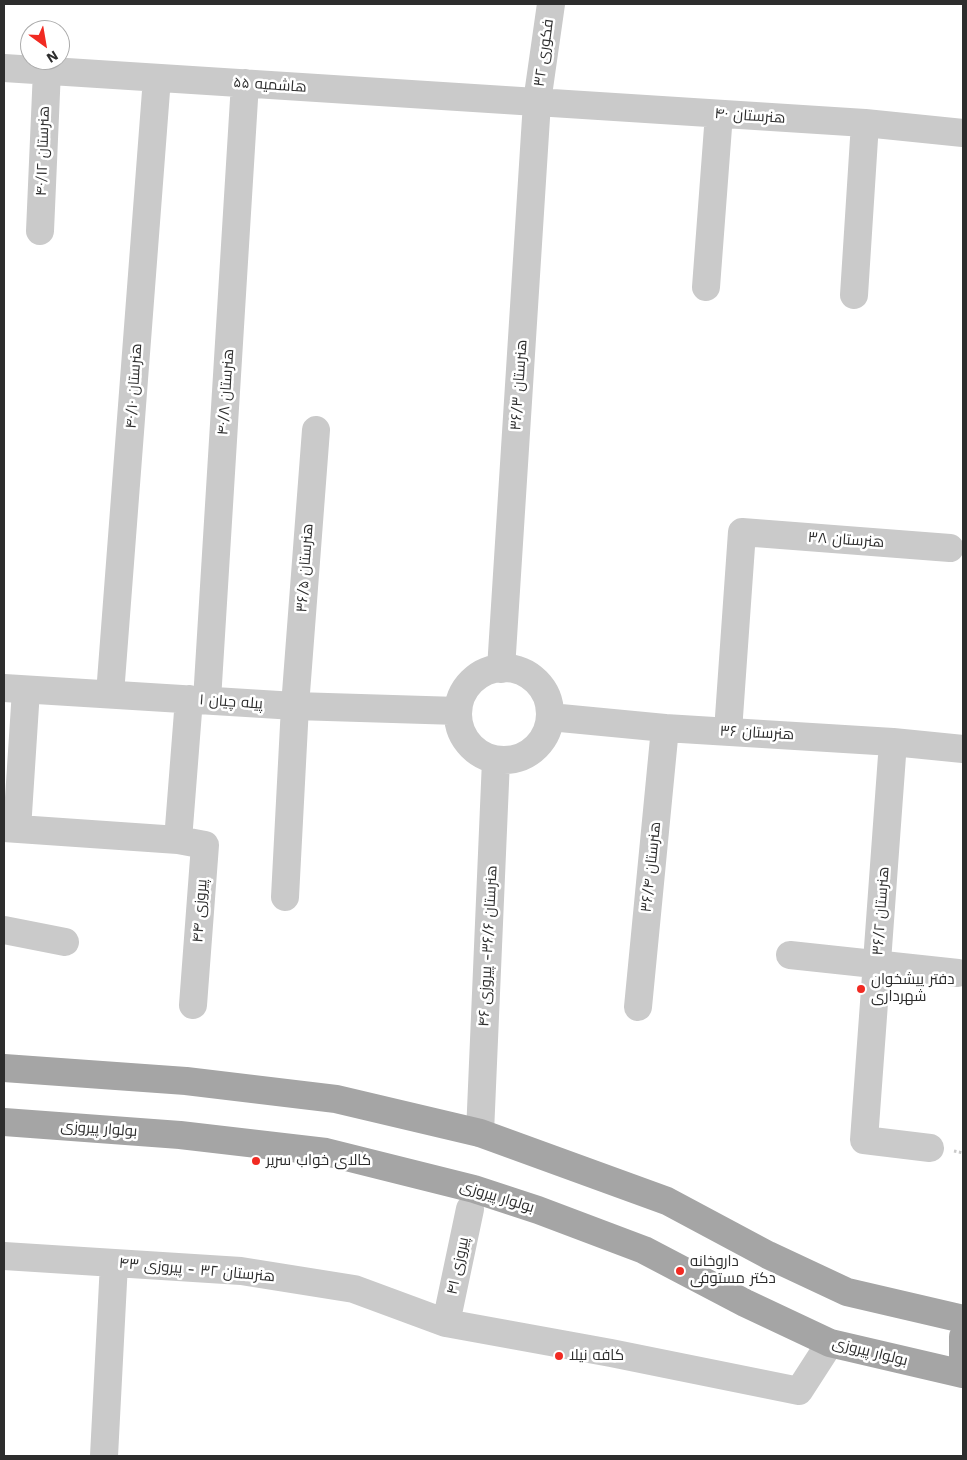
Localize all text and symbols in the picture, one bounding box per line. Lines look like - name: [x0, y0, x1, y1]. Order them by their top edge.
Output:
- street label: فکوری ۳۲: [530, 18, 558, 88]
- north arrow: [20, 20, 70, 70]
- text: N: [44, 47, 61, 66]
- street label: هاشمیه ۵۵: [233, 73, 307, 97]
- street label: هنرستان ۴۰: [714, 105, 786, 127]
- street label: هنرستان ۴۰/۱۲: [32, 106, 54, 196]
- street label: هنرستان ۳۶/۳: [507, 339, 531, 431]
- street label: هنرستان ۴۰/۱۰: [122, 343, 146, 429]
- street label: هنرستان ۴۰/۸: [214, 348, 238, 436]
- street label: هنرستان ۳۶/۵: [293, 523, 317, 613]
- street label: هنرستان ۳۸: [807, 528, 885, 552]
- street label: پیله چیان ۱: [199, 691, 263, 713]
- street label: هنرستان ۳۶: [719, 722, 795, 744]
- street label: هنرستان ۳۶/۴: [637, 821, 665, 913]
- street label: هنرستان ۳۶/۶- پیروزی ۴۶: [475, 865, 501, 1027]
- street label: هنرستان ۳۶/۲: [869, 866, 893, 956]
- street label: پیروزی ۴۴: [189, 879, 211, 943]
- place label: دفتر پیشخوان شهرداری: [871, 971, 954, 1006]
- marker: دفتر پیشخوان شهرداری: [855, 983, 867, 995]
- street label: بولوار پیروزی: [60, 1117, 138, 1141]
- place label: کالای خواب سریر: [266, 1152, 371, 1170]
- marker: کالای خواب سریر: [250, 1155, 262, 1167]
- street label: بولوار پیروزی: [458, 1177, 536, 1217]
- street label: پیروزی ۴۱: [443, 1236, 473, 1296]
- place label: داروخانه دکتر مستوفی: [690, 1253, 776, 1288]
- street label: هنرستان ۳۲ - پیروزی ۴۳: [118, 1254, 276, 1286]
- marker: داروخانه دکتر مستوفی: [674, 1265, 686, 1277]
- street label: بولوار پیروزی: [830, 1334, 910, 1370]
- place label: کافه نیلا: [569, 1347, 624, 1365]
- marker: کافه نیلا: [553, 1350, 565, 1362]

